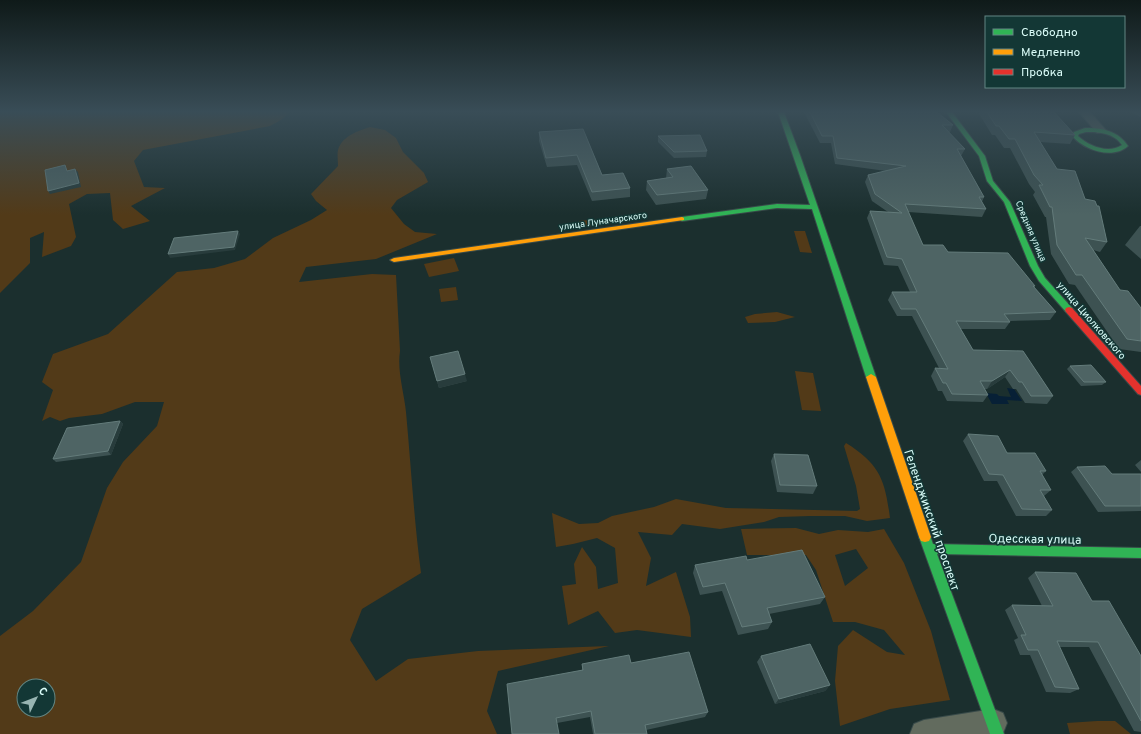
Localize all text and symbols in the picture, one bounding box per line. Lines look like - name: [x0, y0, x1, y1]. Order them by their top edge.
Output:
- legend: [985, 16, 1125, 88]
- text: Свободно: [1021, 25, 1078, 41]
- text: Медленно: [1021, 45, 1081, 61]
- text: Пробка: [1021, 65, 1063, 81]
- street label: Средняя улица: [1013, 199, 1048, 264]
- street label: улица Луначарского: [558, 210, 648, 233]
- street label: улица Циолковского: [1053, 279, 1129, 363]
- street label: Геленджикский проспект: [899, 448, 963, 593]
- street label: Одесская улица: [989, 531, 1081, 549]
- north arrow: [16, 678, 56, 718]
- text: С: [35, 685, 50, 699]

